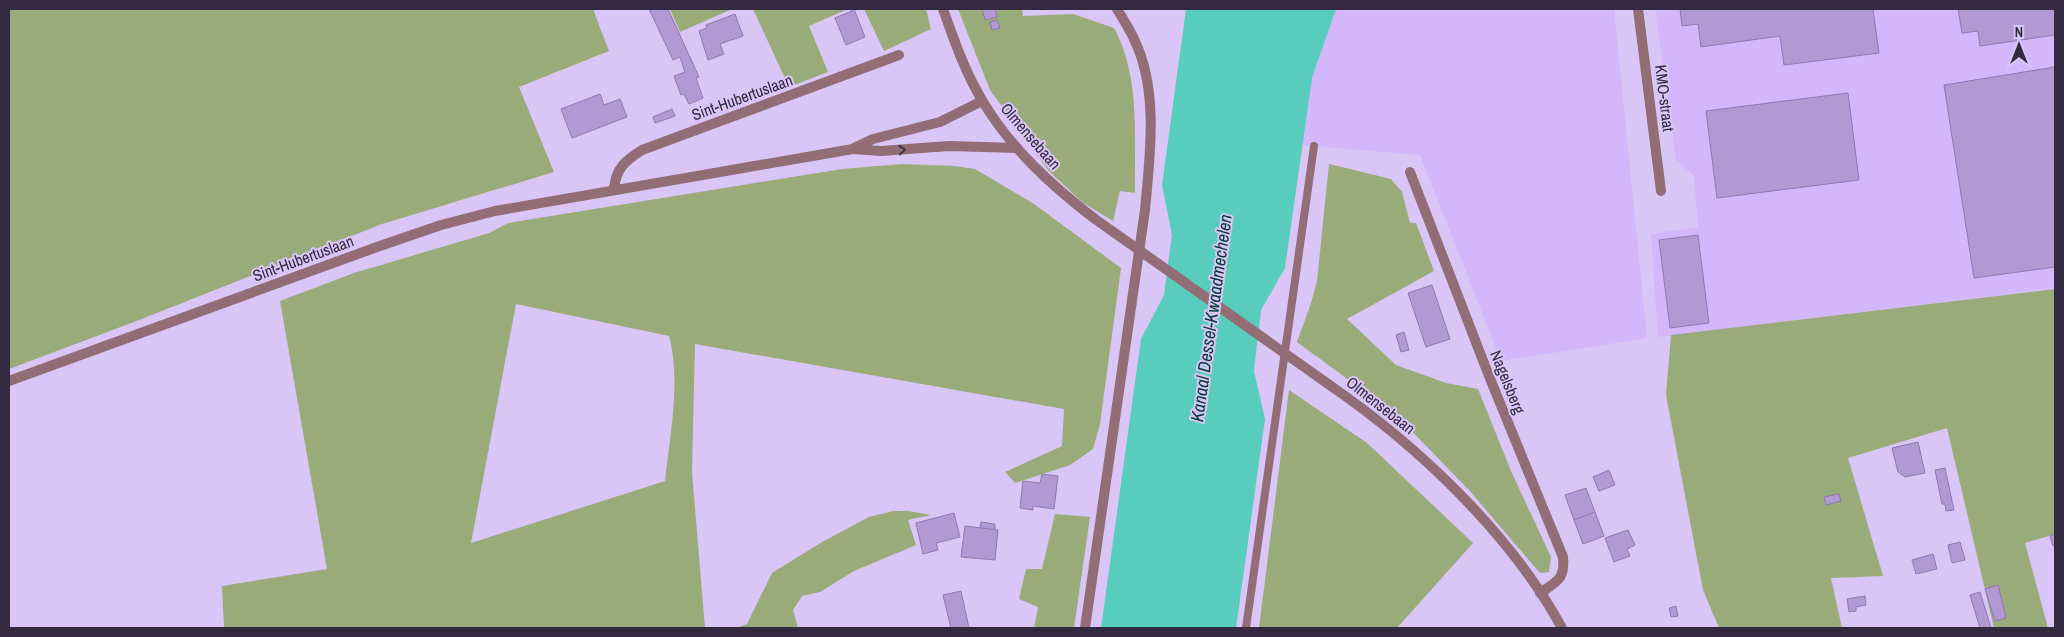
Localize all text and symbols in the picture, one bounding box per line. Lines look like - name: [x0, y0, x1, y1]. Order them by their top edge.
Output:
- north arrow: [1994, 20, 2044, 70]
- text: N: [2015, 23, 2023, 41]
- street label: KMO-straat: [1650, 63, 1680, 133]
- street label: Sint-Hubertuslaan: [689, 69, 795, 125]
- street label: Olmensebaan: [996, 98, 1066, 174]
- one-way arrow: [898, 144, 906, 155]
- water label: Kanaal Dessel-Kwaadmechelen: [1184, 213, 1238, 423]
- street label: Sint-Hubertuslaan: [250, 230, 356, 286]
- street label: Nagelsberg: [1485, 347, 1531, 418]
- street label: Olmensebaan: [1342, 371, 1420, 439]

